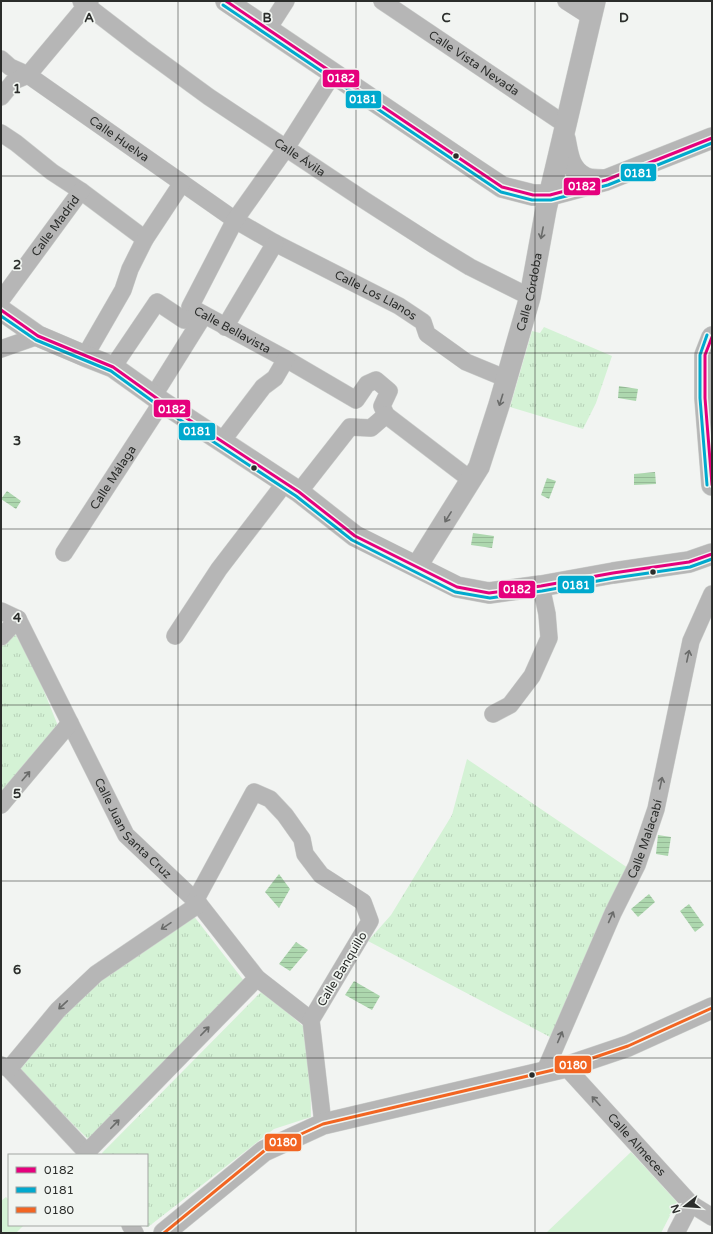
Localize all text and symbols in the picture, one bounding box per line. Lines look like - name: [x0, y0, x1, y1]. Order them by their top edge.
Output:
- text: A: [84, 10, 94, 26]
- text: B: [262, 10, 272, 26]
- text: C: [441, 10, 451, 26]
- text: D: [619, 10, 629, 26]
- street label: Calle Vista Nevada: [426, 28, 522, 98]
- line badge: 0182: [322, 69, 360, 88]
- text: 0182: [327, 72, 355, 85]
- text: 1: [13, 81, 21, 97]
- line badge: 0181: [345, 90, 382, 109]
- text: 0181: [349, 93, 377, 106]
- street label: Calle Huelva: [86, 113, 152, 165]
- street label: Calle Ávila: [271, 135, 328, 179]
- unlabelled marker: [451, 151, 461, 161]
- line badge: 0181: [620, 163, 657, 182]
- text: 0181: [624, 167, 652, 180]
- line badge: 0182: [563, 177, 601, 196]
- text: 0182: [568, 180, 596, 193]
- street label: Calle Madrid: [28, 193, 82, 259]
- one-way arrow: [537, 226, 545, 239]
- street label: Calle Córdoba: [514, 252, 545, 333]
- text: 2: [13, 257, 21, 273]
- street label: Calle Los Llanos: [332, 267, 420, 323]
- street label: Calle Bellavista: [192, 304, 273, 356]
- one-way arrow: [497, 393, 504, 406]
- line badge: 0182: [153, 399, 191, 418]
- text: 0182: [158, 403, 186, 416]
- line badge: 0181: [178, 422, 216, 441]
- text: 0181: [183, 425, 211, 438]
- text: 3: [13, 433, 21, 449]
- street label: Calle Málaga: [87, 443, 139, 512]
- unlabelled marker: [249, 463, 259, 473]
- one-way arrow: [443, 511, 451, 523]
- unlabelled marker: [648, 567, 658, 577]
- line badge: 0181: [557, 575, 595, 594]
- text: 0181: [562, 579, 590, 592]
- line badge: 0182: [498, 580, 536, 599]
- text: 0182: [503, 583, 531, 596]
- text: 4: [13, 610, 22, 626]
- one-way arrow: [684, 650, 692, 663]
- one-way arrow: [21, 770, 30, 781]
- street label: Calle Juan Santa Cruz: [92, 775, 174, 881]
- one-way arrow: [658, 777, 666, 790]
- text: 5: [13, 786, 21, 802]
- street label: Calle Malacabí: [624, 798, 665, 881]
- one-way arrow: [608, 912, 615, 924]
- one-way arrow: [161, 922, 172, 930]
- street label: Calle Banquillo: [314, 929, 370, 1009]
- text: 6: [13, 962, 21, 978]
- one-way arrow: [58, 1000, 68, 1010]
- one-way arrow: [201, 1026, 210, 1036]
- one-way arrow: [556, 1031, 564, 1043]
- line badge: 0180: [554, 1055, 592, 1074]
- text: 0180: [559, 1059, 587, 1072]
- unlabelled marker: [527, 1070, 537, 1080]
- one-way arrow: [592, 1095, 601, 1106]
- street label: Calle Almeces: [605, 1110, 669, 1179]
- one-way arrow: [110, 1119, 119, 1129]
- line badge: 0180: [264, 1133, 302, 1152]
- text: 0180: [269, 1136, 297, 1149]
- legend: [8, 1154, 148, 1226]
- text: 0182: [44, 1163, 74, 1177]
- text: 0181: [44, 1183, 74, 1197]
- north arrow: [665, 1186, 705, 1226]
- text: 0180: [44, 1203, 75, 1217]
- text: N: [668, 1203, 683, 1215]

